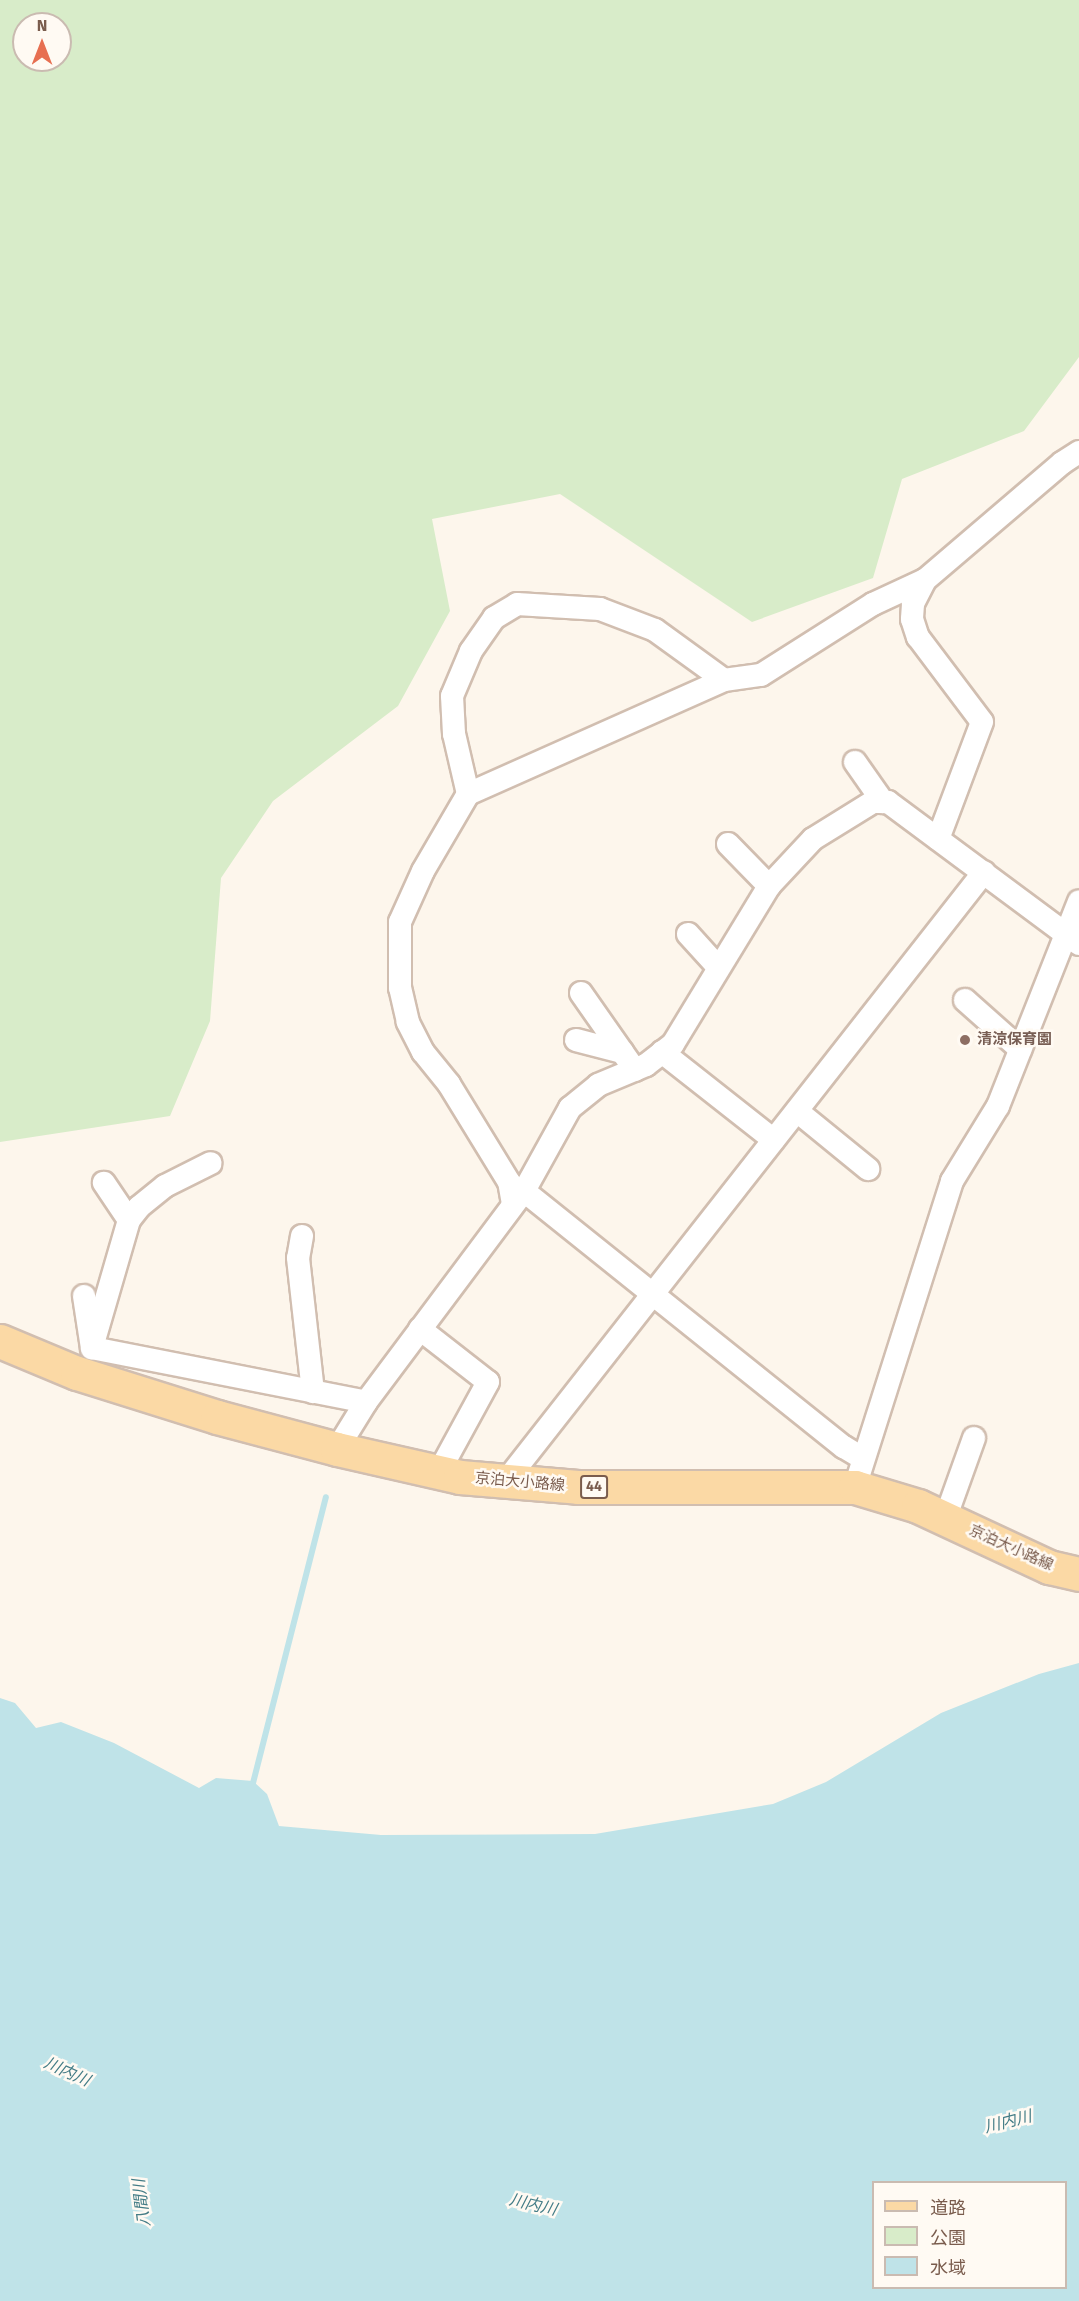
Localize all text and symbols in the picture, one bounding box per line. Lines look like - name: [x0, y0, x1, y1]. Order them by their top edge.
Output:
- north arrow: [12, 12, 72, 72]
- text: N: [37, 16, 47, 35]
- place label: 清涼保育園: [977, 1031, 1052, 1049]
- marker: 清涼保育園: [958, 1033, 972, 1047]
- street label: 京泊大小路線: [474, 1469, 566, 1495]
- road number: 44: [579, 1476, 609, 1498]
- street label: 京泊大小路線: [966, 1521, 1056, 1575]
- water label: 川内川: [41, 2053, 93, 2091]
- water label: 川内川: [982, 2107, 1034, 2137]
- water label: 八間川: [130, 2178, 154, 2228]
- legend: [872, 2181, 1067, 2289]
- water label: 川内川: [507, 2190, 559, 2220]
- text: 道路: [930, 2197, 966, 2219]
- text: 公園: [930, 2227, 966, 2249]
- text: 水域: [930, 2257, 966, 2279]

